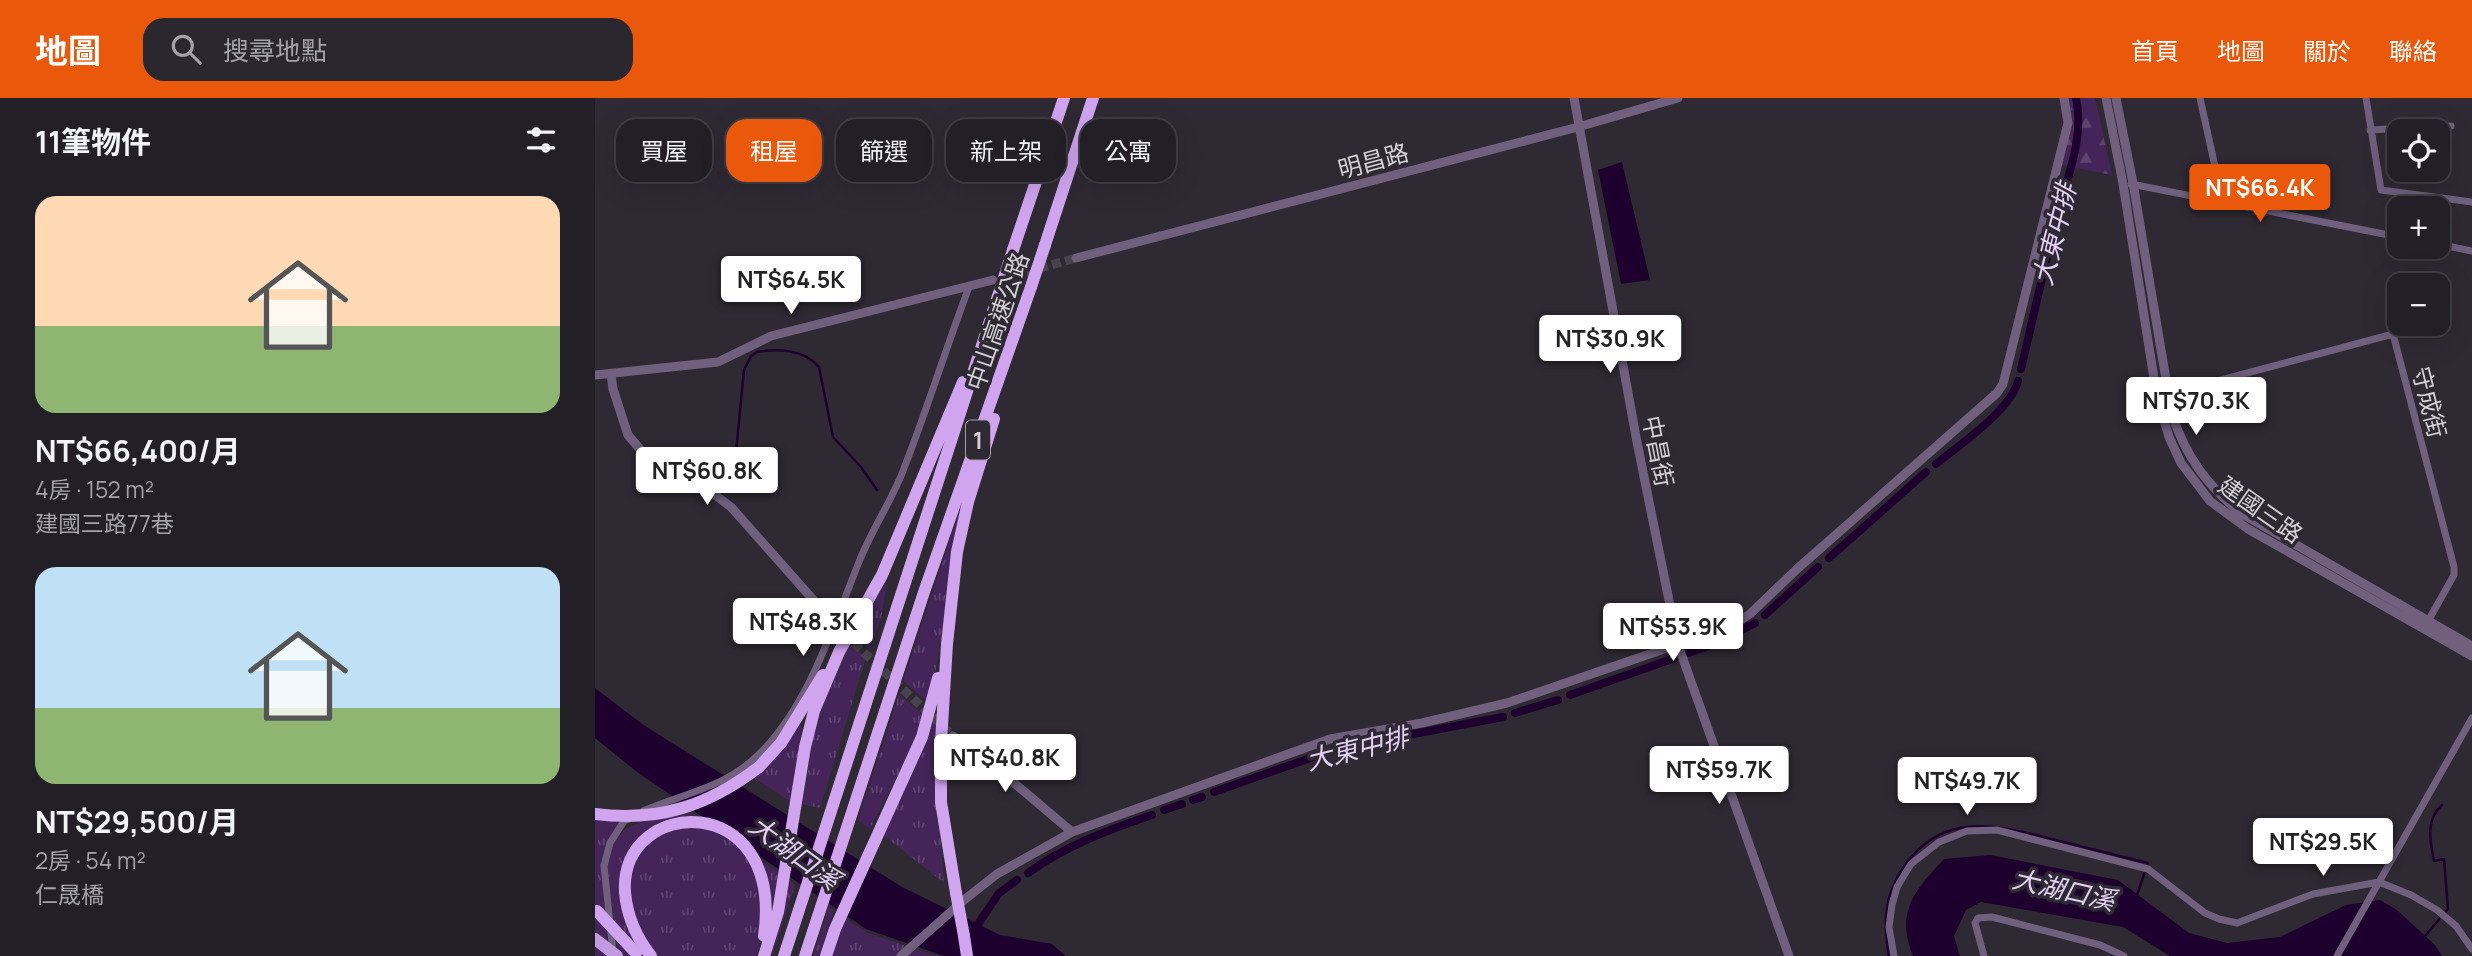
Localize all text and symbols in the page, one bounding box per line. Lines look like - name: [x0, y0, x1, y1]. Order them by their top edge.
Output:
- search box: [143, 18, 633, 81]
- text: 地圖: [35, 28, 101, 73]
- icon: search: [167, 30, 205, 68]
- text: 搜尋地點: [223, 32, 327, 68]
- text: 首頁: [2131, 34, 2179, 67]
- text: 地圖: [2217, 34, 2265, 67]
- text: 關於: [2303, 34, 2351, 67]
- text: 聯絡: [2389, 34, 2437, 67]
- chip: 買屋: [616, 119, 712, 182]
- chip: 租屋: [726, 119, 822, 182]
- chip: 篩選: [836, 119, 932, 182]
- chip: 新上架: [946, 119, 1066, 182]
- chip: 公寓: [1080, 119, 1176, 182]
- map controls: [2387, 119, 2450, 336]
- button: locate: [2387, 119, 2450, 182]
- text: 11筆物件: [35, 121, 151, 162]
- icon: filters: [522, 121, 560, 159]
- street label: 明昌路: [1334, 135, 1412, 185]
- pin: NT$66.4K: [2188, 164, 2332, 224]
- text: NT$66.4K: [2205, 171, 2315, 203]
- water label: 大東中排: [2024, 176, 2085, 289]
- button: +: [2387, 196, 2450, 259]
- icon: home: [235, 242, 361, 368]
- street label: 中山高速公路: [958, 248, 1036, 394]
- pin: NT$64.5K: [719, 256, 863, 316]
- text: NT$64.5K: [737, 263, 845, 295]
- button: −: [2387, 273, 2450, 336]
- pin: NT$30.9K: [1538, 316, 1682, 375]
- text: NT$30.9K: [1555, 322, 1665, 354]
- street label: 守成街: [2405, 363, 2455, 441]
- pin: NT$70.3K: [2124, 378, 2268, 437]
- text: NT$70.3K: [2142, 384, 2250, 416]
- street label: 中昌街: [1636, 413, 1682, 489]
- road number: 1: [966, 420, 990, 460]
- text: NT$66,400/月: [35, 430, 241, 471]
- pin: NT$60.8K: [635, 448, 779, 507]
- text: NT$60.8K: [652, 454, 762, 486]
- street label: 建國三路: [2212, 468, 2310, 550]
- text: 4房 · 152 m²: [35, 473, 154, 505]
- text: 建國三路77巷: [35, 507, 174, 539]
- pin: NT$48.3K: [731, 598, 875, 658]
- pin: NT$53.9K: [1601, 603, 1745, 663]
- text: NT$48.3K: [749, 605, 857, 637]
- text: NT$53.9K: [1619, 610, 1727, 642]
- icon: home: [235, 613, 361, 739]
- water label: 大東中排: [1302, 717, 1415, 778]
- pin: NT$40.8K: [933, 734, 1077, 794]
- text: NT$40.8K: [950, 741, 1060, 773]
- pin: NT$59.7K: [1647, 746, 1791, 806]
- text: NT$59.7K: [1666, 753, 1772, 785]
- pin: NT$49.7K: [1895, 758, 2039, 817]
- text: NT$49.7K: [1914, 764, 2020, 796]
- text: NT$29,500/月: [35, 801, 239, 842]
- water label: 大湖口溪: [742, 807, 851, 899]
- pin: NT$29.5K: [2251, 818, 2395, 878]
- text: NT$29.5K: [2269, 825, 2377, 857]
- text: 2房 · 54 m²: [35, 844, 146, 876]
- water label: 大湖口溪: [2009, 860, 2123, 919]
- text: 仁晟橋: [35, 878, 104, 910]

